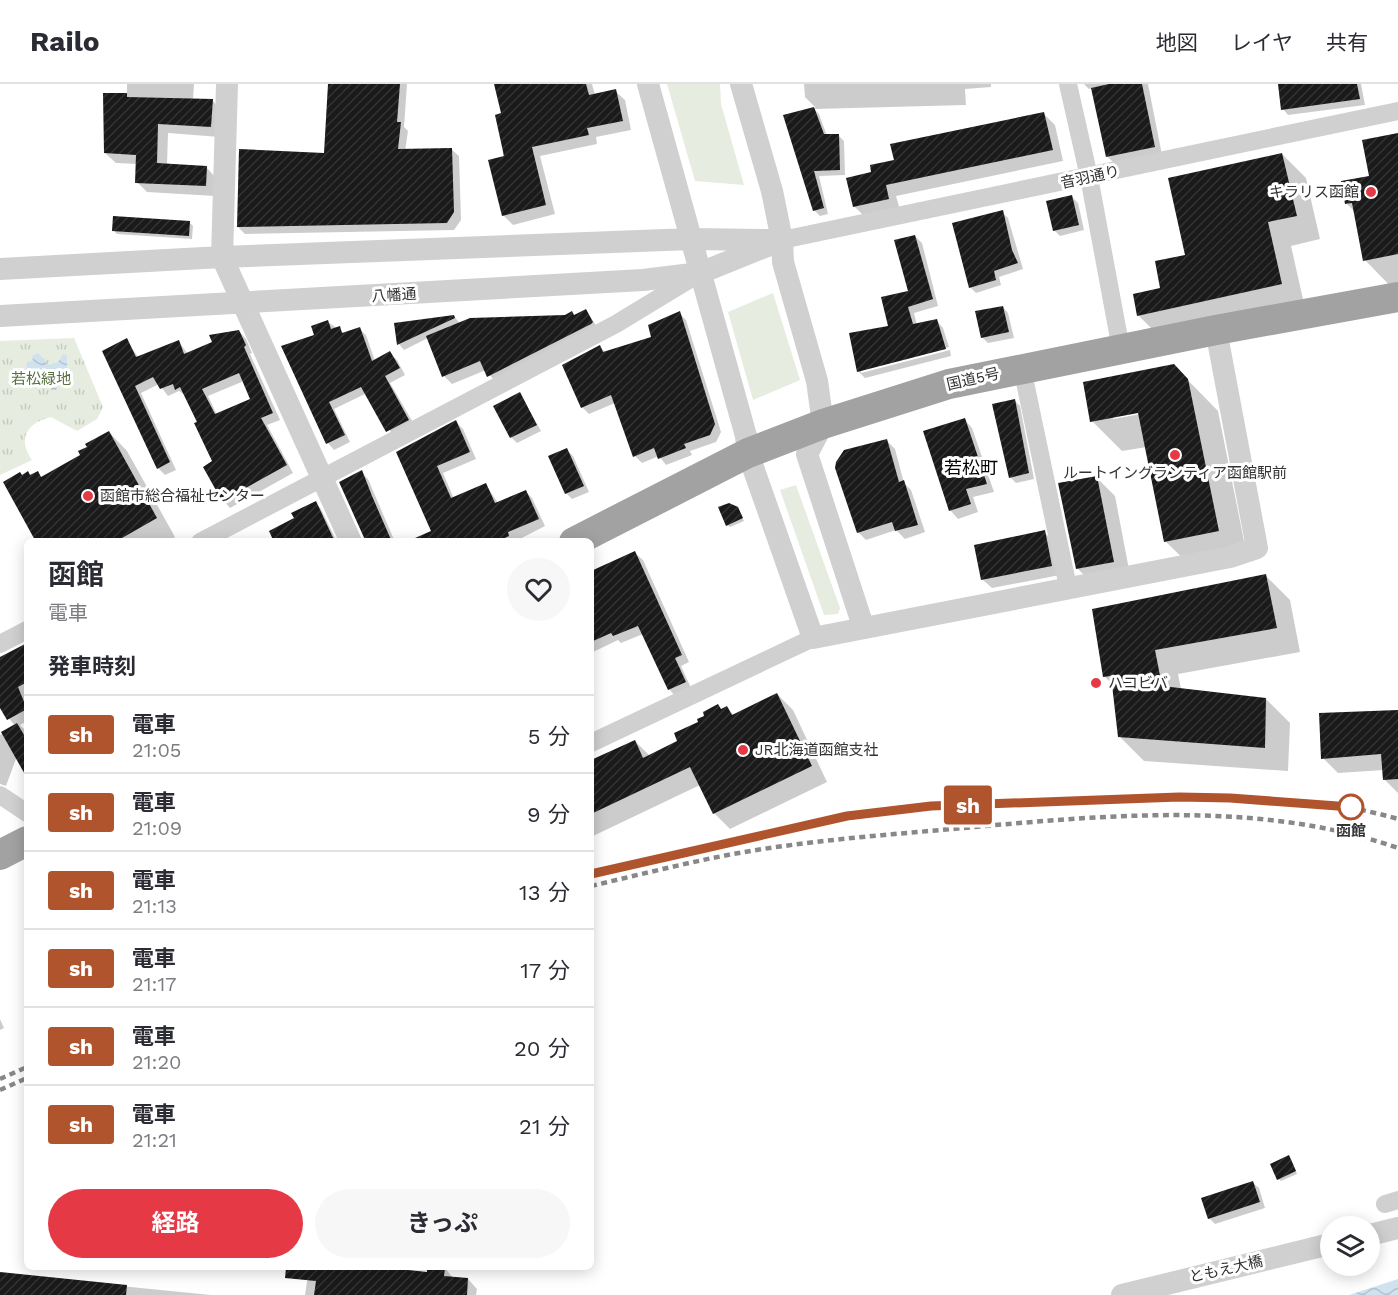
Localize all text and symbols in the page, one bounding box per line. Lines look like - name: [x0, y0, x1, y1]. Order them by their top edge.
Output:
- text: Railo: [30, 25, 100, 58]
- text: 地図: [1156, 30, 1198, 55]
- text: レイヤ: [1231, 30, 1293, 55]
- text: 共有: [1326, 30, 1368, 55]
- street label: 音羽通り: [1059, 162, 1121, 192]
- place label: キラリス函館: [1269, 183, 1359, 201]
- marker: キラリス函館: [1364, 185, 1378, 199]
- street label: 八幡通: [371, 285, 417, 305]
- street label: 国道5号: [945, 364, 1001, 394]
- park label: 若松緑地: [11, 370, 71, 388]
- marker: ルートイングランティア函館駅前: [1168, 448, 1182, 462]
- district label: 若松町: [944, 457, 998, 478]
- place label: ルートイングランティア函館駅前: [1063, 464, 1287, 482]
- place label: 函館市総合福祉センター: [100, 487, 265, 505]
- marker: 函館市総合福祉センター: [81, 489, 95, 503]
- text: 函館: [48, 558, 104, 591]
- button: heart: [507, 558, 570, 621]
- text: 電車: [48, 601, 88, 625]
- text: 発車時刻: [48, 654, 136, 679]
- place label: ハコビバ: [1108, 674, 1168, 692]
- marker: ハコビバ: [1089, 676, 1103, 690]
- text: 電車: [132, 712, 176, 737]
- text: sh: [69, 722, 93, 747]
- text: 5 分: [528, 724, 570, 749]
- text: 21:05: [132, 738, 181, 762]
- place label: JR北海道函館支社: [755, 741, 878, 759]
- marker: JR北海道函館支社: [736, 743, 750, 757]
- line badge: sh: [941, 786, 995, 824]
- text: 電車: [132, 790, 176, 815]
- text: sh: [956, 793, 980, 818]
- marker: 函館: [1338, 794, 1364, 820]
- text: sh: [69, 800, 93, 825]
- text: 9 分: [527, 802, 570, 827]
- text: 21:09: [132, 816, 182, 840]
- place label: 函館: [1336, 822, 1366, 840]
- text: 電車: [132, 868, 176, 893]
- text: sh: [69, 878, 93, 903]
- text: 13 分: [519, 880, 570, 905]
- text: 21:13: [132, 894, 177, 918]
- text: 電車: [132, 946, 176, 971]
- text: sh: [69, 956, 93, 981]
- text: 17 分: [520, 958, 570, 983]
- text: 21:17: [132, 972, 176, 996]
- text: 電車: [132, 1024, 176, 1049]
- text: sh: [69, 1034, 93, 1059]
- text: 20 分: [514, 1036, 570, 1061]
- text: 21:20: [132, 1050, 181, 1074]
- text: 電車: [132, 1102, 176, 1127]
- text: sh: [69, 1112, 93, 1137]
- text: 21 分: [519, 1114, 570, 1139]
- text: 21:21: [132, 1128, 177, 1152]
- button: 経路: [48, 1189, 303, 1258]
- button: きっぷ: [315, 1189, 570, 1258]
- map controls: [1320, 1216, 1380, 1276]
- button: layers: [1320, 1216, 1380, 1276]
- street label: ともえ大橋: [1187, 1252, 1265, 1286]

